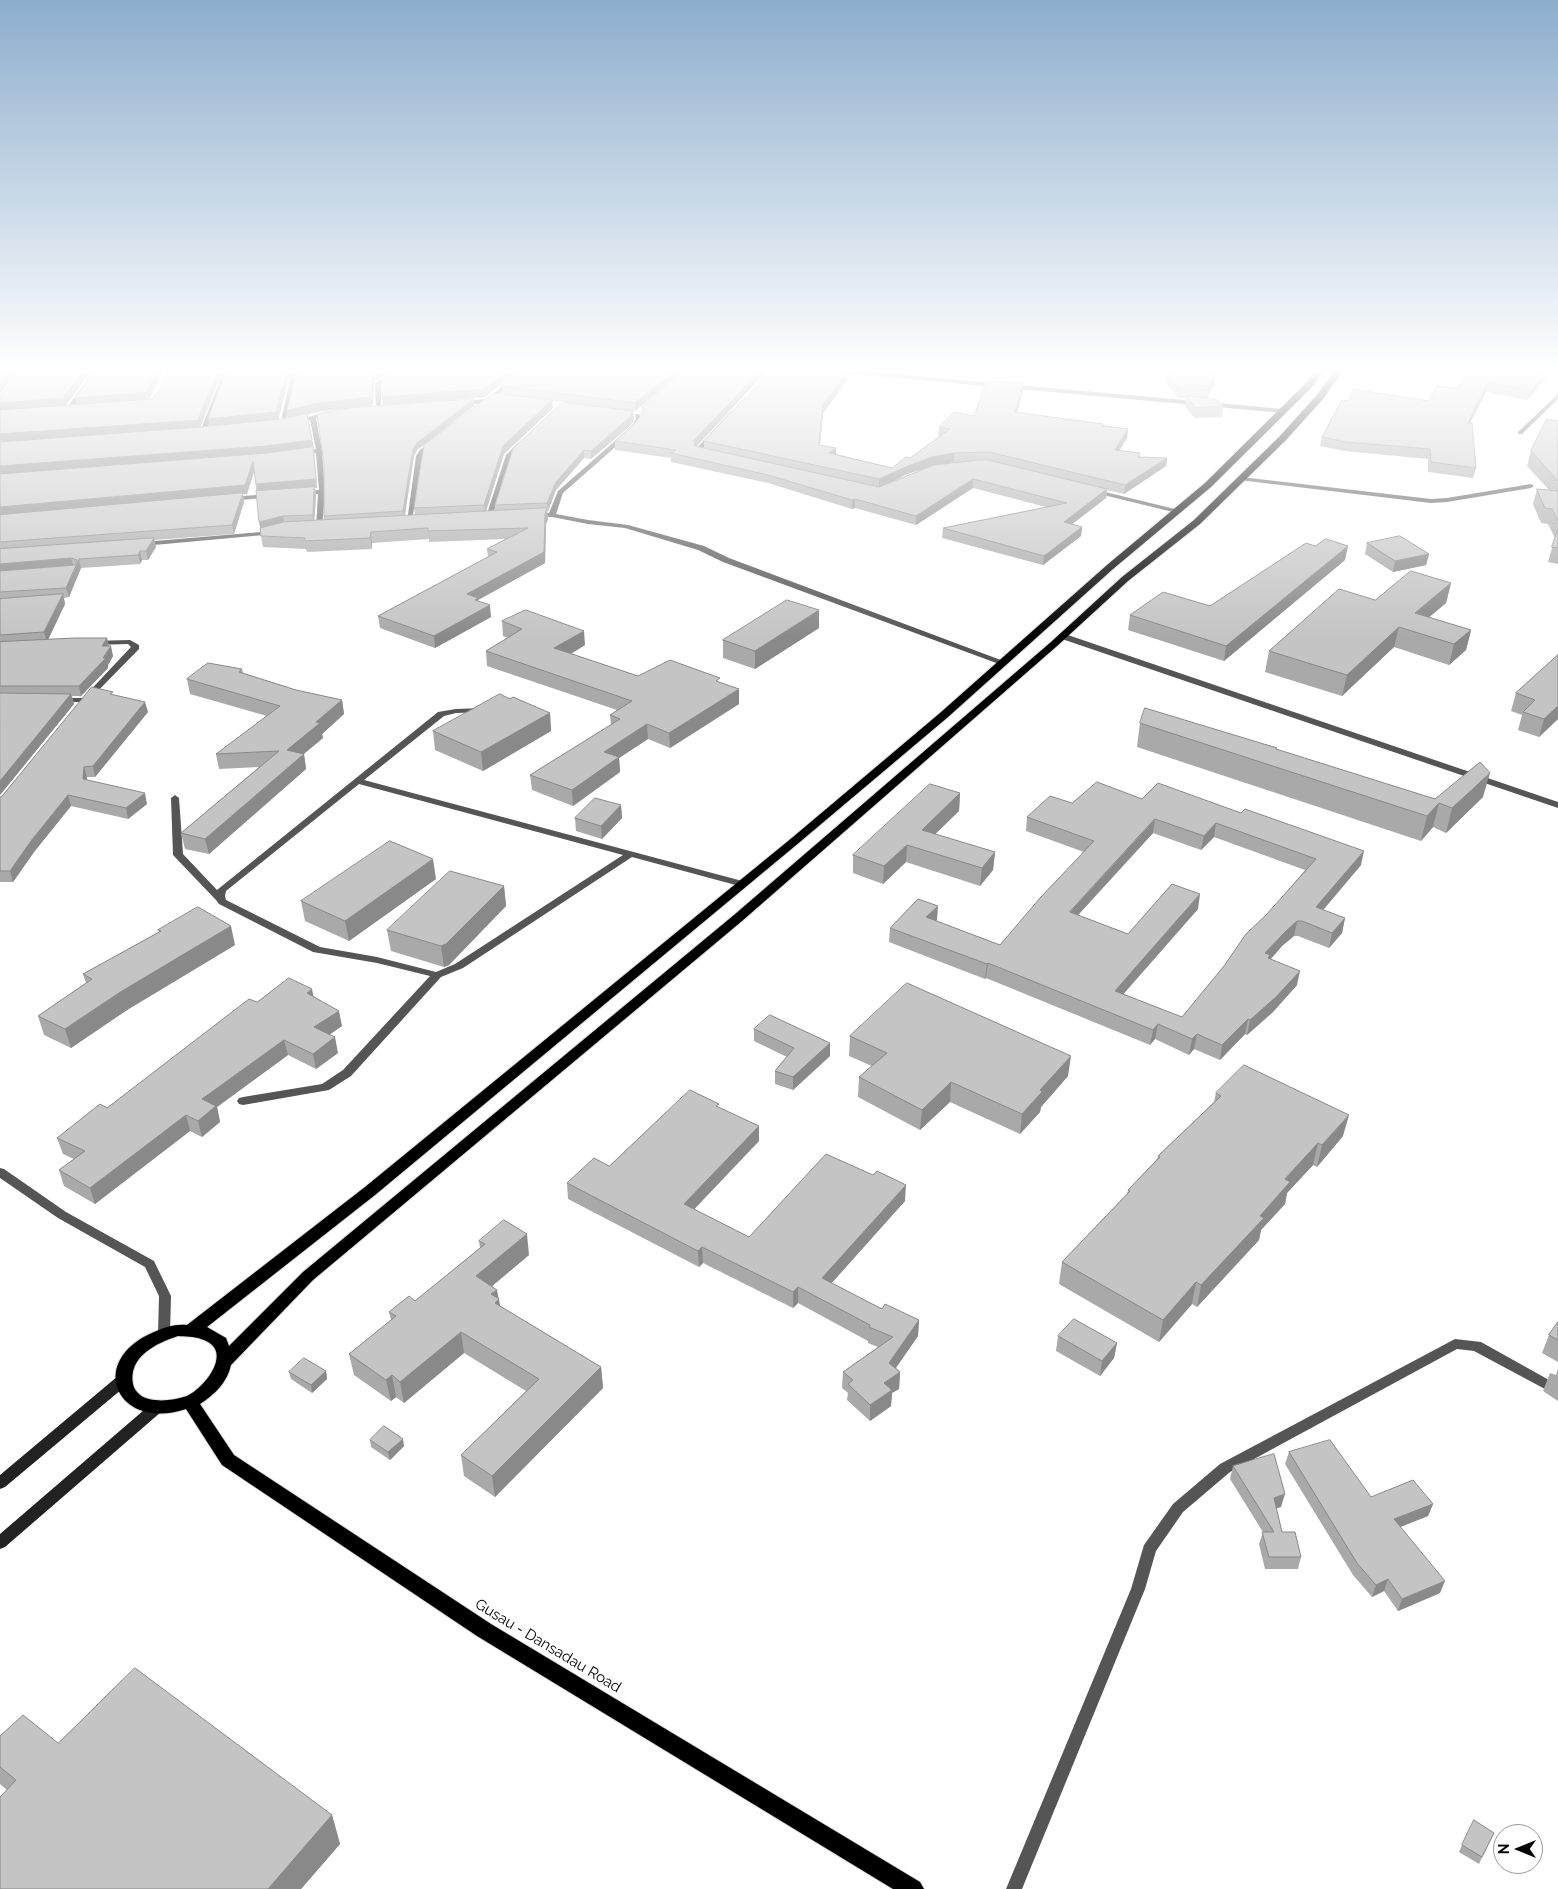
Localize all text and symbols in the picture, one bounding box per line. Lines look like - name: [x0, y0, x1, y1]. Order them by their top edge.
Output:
- street label: Gusau - Dansadau Road: [472, 1595, 624, 1697]
- north arrow: [1493, 1824, 1543, 1874]
- text: N: [1496, 1844, 1512, 1854]

